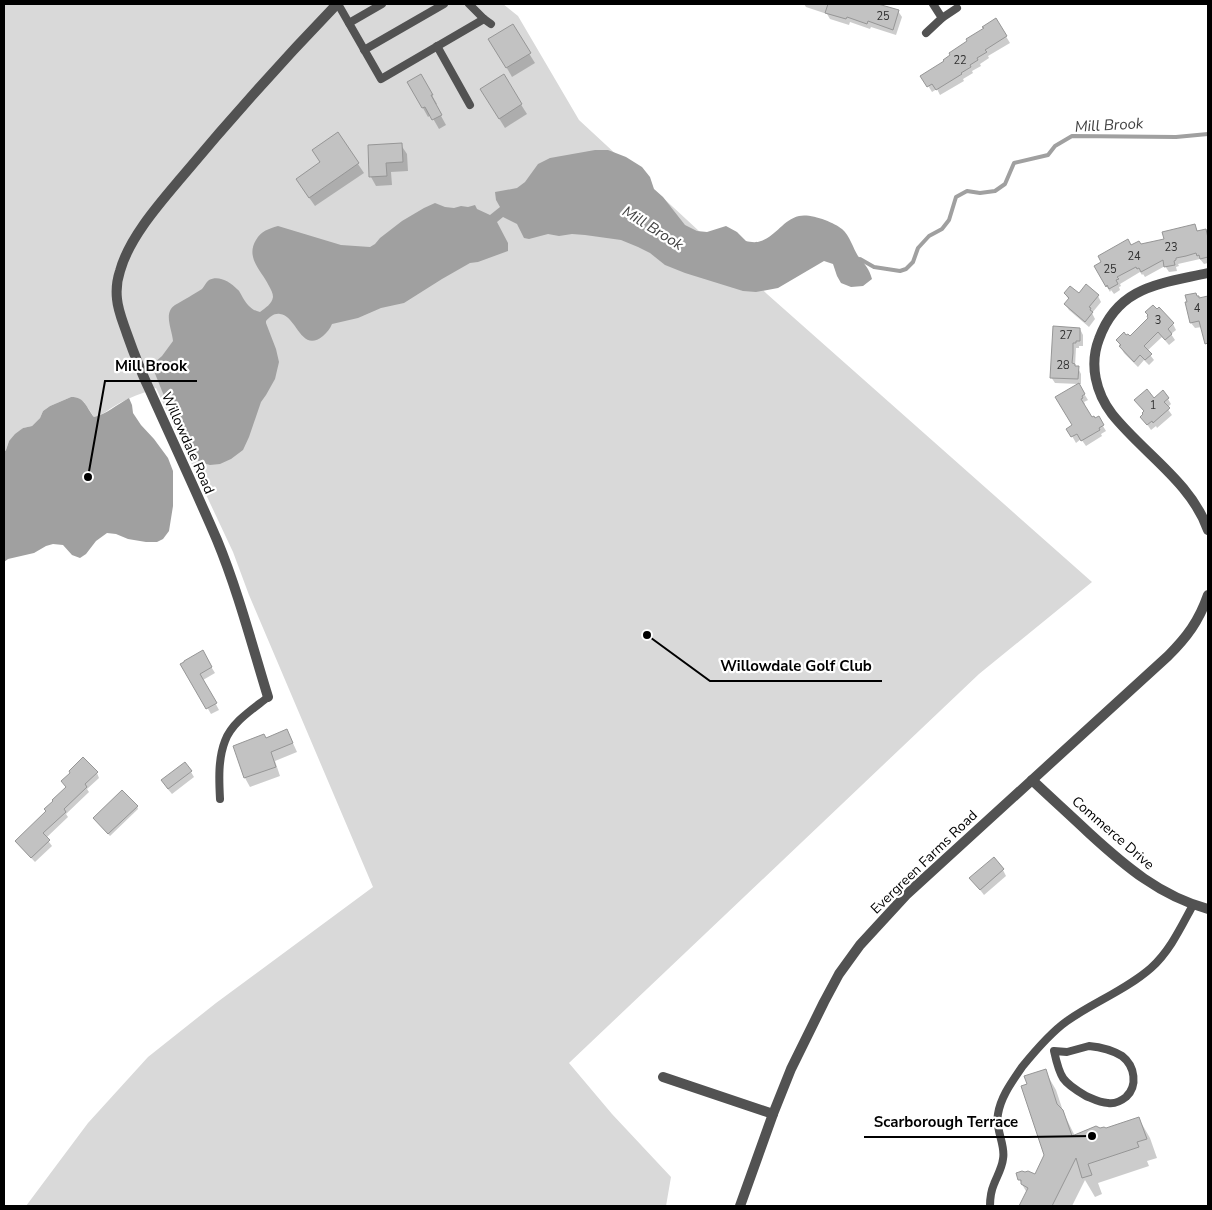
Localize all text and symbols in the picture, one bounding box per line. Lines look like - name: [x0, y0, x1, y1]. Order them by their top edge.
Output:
- house number: 25: [876, 9, 890, 24]
- house number: 22: [953, 53, 967, 68]
- water label: Mill Brook: [1074, 113, 1144, 137]
- water label: Mill Brook: [619, 201, 688, 255]
- house number: 23: [1164, 240, 1178, 255]
- house number: 24: [1127, 249, 1141, 264]
- house number: 25: [1103, 262, 1117, 277]
- house number: 4: [1194, 301, 1201, 316]
- house number: 3: [1155, 313, 1161, 328]
- house number: 27: [1059, 328, 1073, 343]
- callout: Mill Brook: [105, 351, 197, 381]
- text: Mill Brook: [115, 356, 188, 376]
- house number: 28: [1056, 358, 1070, 373]
- street label: Willowdale Road: [157, 389, 219, 497]
- house number: 1: [1150, 398, 1156, 413]
- callout: Willowdale Golf Club: [710, 651, 882, 681]
- text: Willowdale Golf Club: [720, 656, 872, 676]
- street label: Commerce Drive: [1068, 792, 1158, 874]
- street label: Evergreen Farms Road: [866, 806, 982, 918]
- callout: Scarborough Terrace: [864, 1107, 1028, 1137]
- text: Scarborough Terrace: [874, 1112, 1018, 1132]

